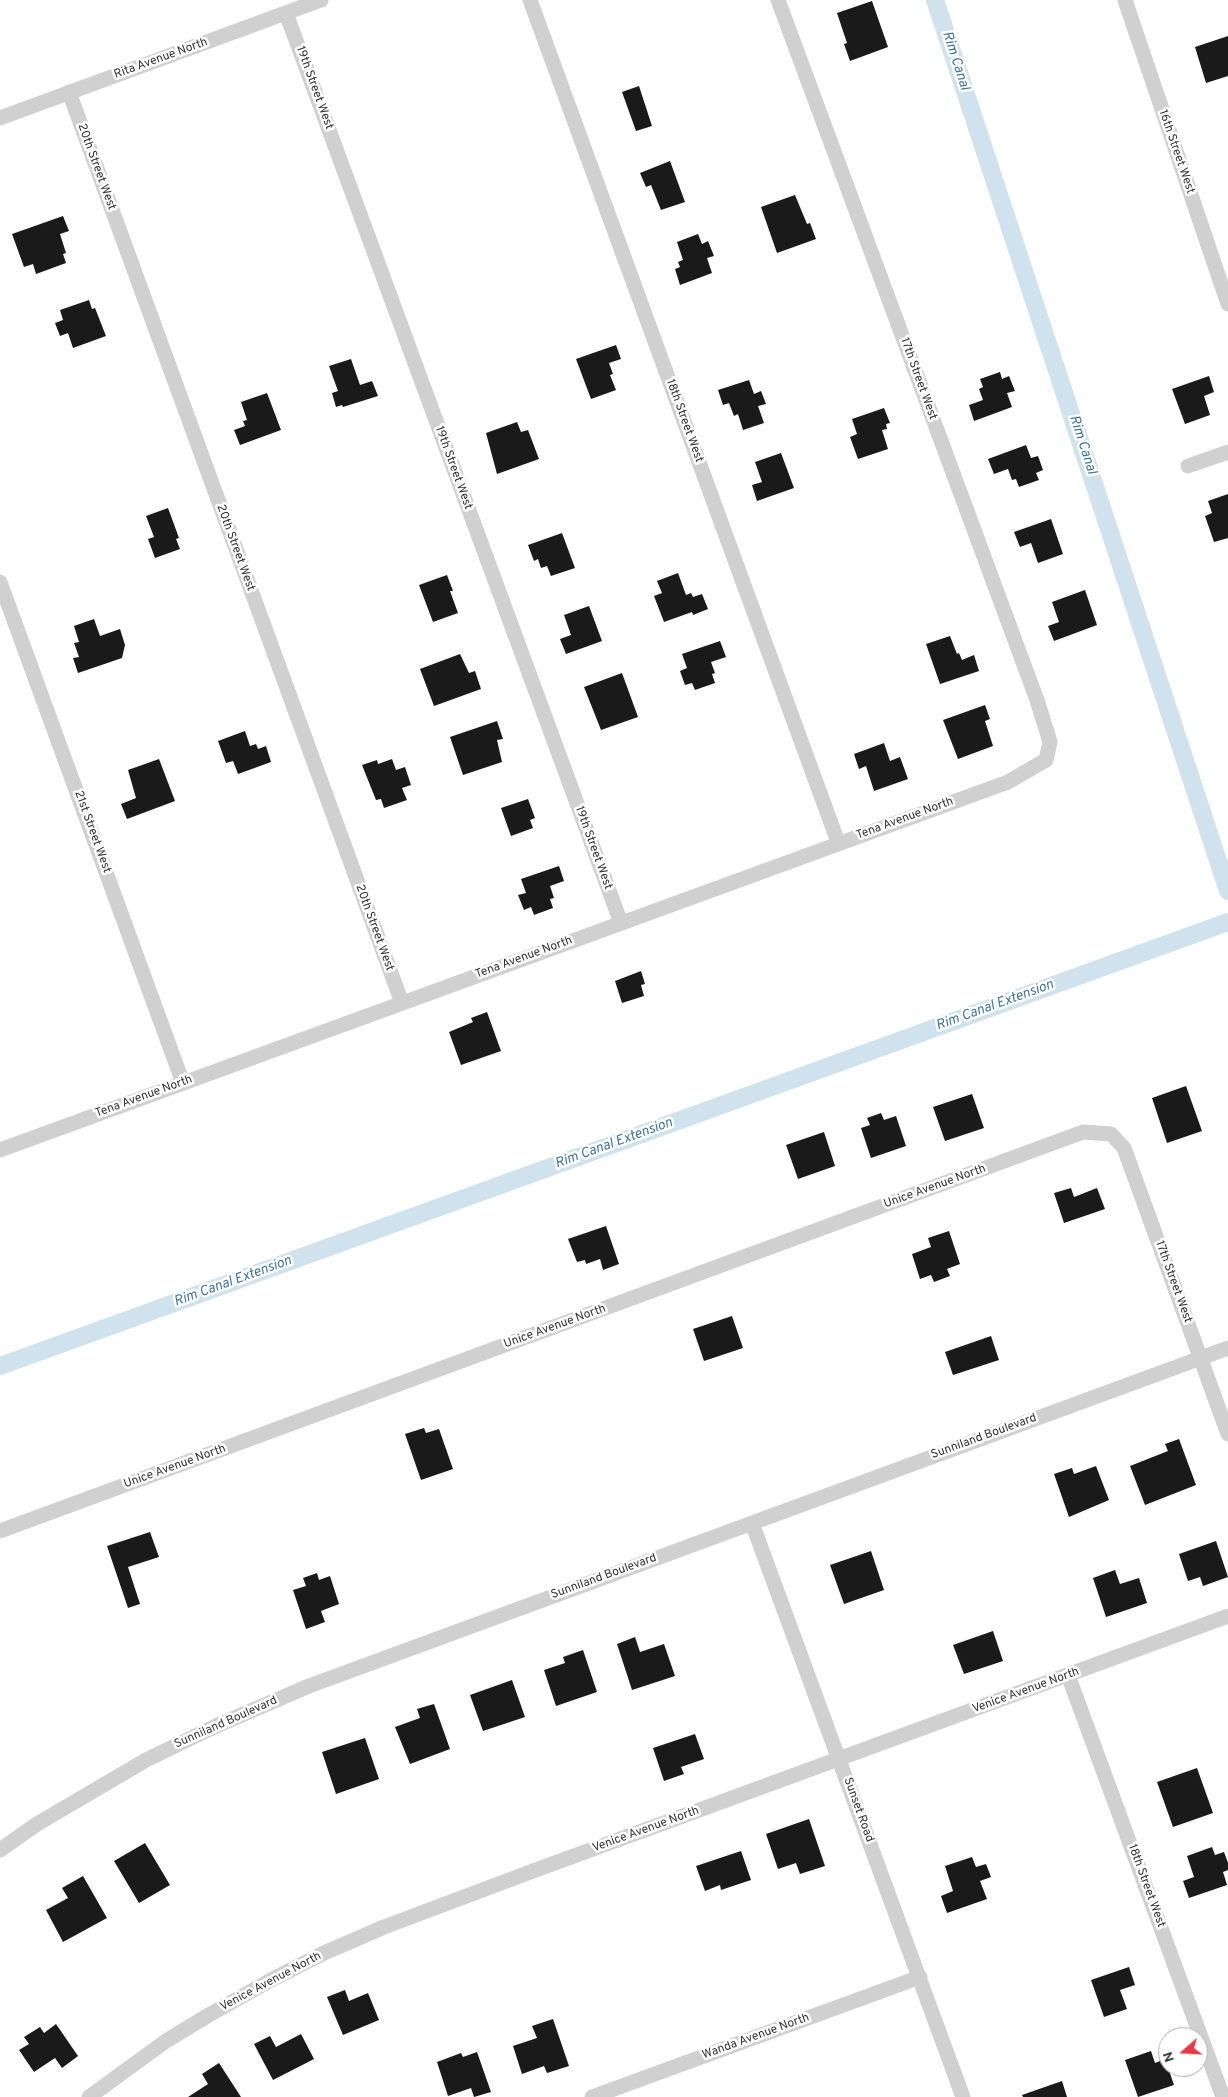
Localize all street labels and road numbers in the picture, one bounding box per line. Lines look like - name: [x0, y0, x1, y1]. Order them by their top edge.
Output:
- street label: Rita Avenue North: [112, 35, 210, 83]
- street label: 19th Street West: [292, 44, 336, 132]
- street label: 16th Street West: [1155, 108, 1197, 196]
- street label: 20th Street West: [74, 122, 118, 212]
- street label: 17th Street West: [896, 336, 940, 422]
- street label: 18th Street West: [662, 377, 706, 465]
- street label: 19th Street West: [431, 424, 475, 512]
- street label: 20th Street West: [213, 503, 257, 593]
- street label: 21st Street West: [70, 789, 114, 875]
- street label: Tena Avenue North: [854, 795, 956, 843]
- street label: 19th Street West: [571, 804, 615, 892]
- street label: 20th Street West: [352, 883, 396, 973]
- street label: Tena Avenue North: [473, 934, 575, 982]
- street label: Tena Avenue North: [93, 1073, 195, 1121]
- street label: Unice Avenue North: [882, 1162, 988, 1212]
- street label: 17th Street West: [1151, 1239, 1195, 1325]
- street label: Unice Avenue North: [502, 1302, 608, 1352]
- street label: Sunniland Boulevard: [929, 1411, 1039, 1463]
- street label: Unice Avenue North: [122, 1442, 228, 1492]
- street label: Sunniland Boulevard: [549, 1551, 659, 1603]
- street label: Venice Avenue North: [971, 1665, 1081, 1717]
- street label: Sunniland Boulevard: [172, 1694, 280, 1752]
- street label: Sunset Road: [840, 1776, 876, 1844]
- street label: Venice Avenue North: [591, 1804, 701, 1856]
- street label: 18th Street West: [1124, 1842, 1168, 1930]
- street label: Venice Avenue North: [218, 1949, 324, 2015]
- street label: Wanda Avenue North: [700, 2011, 812, 2063]

